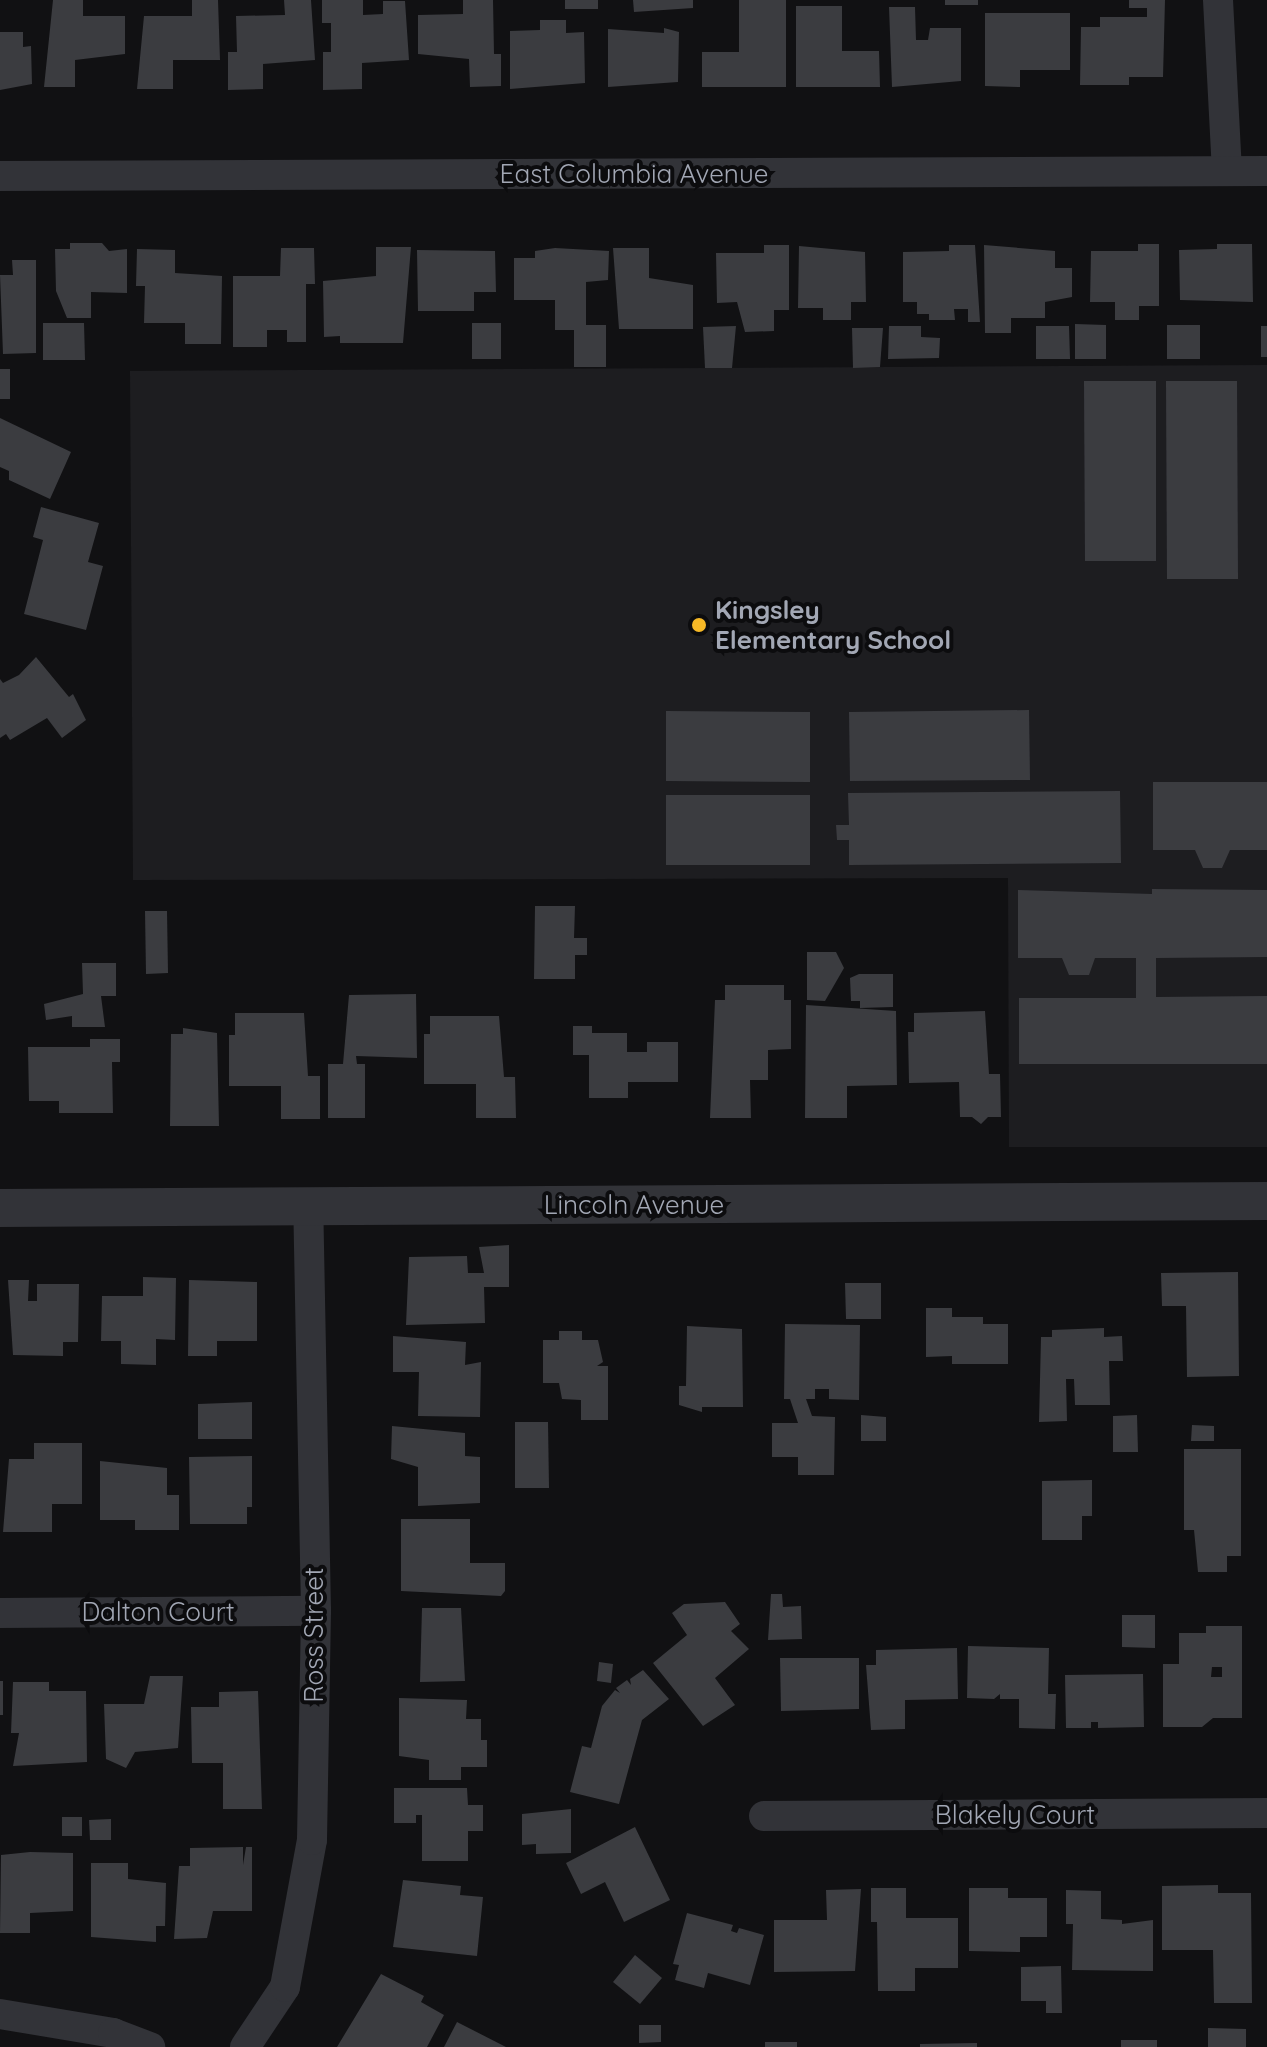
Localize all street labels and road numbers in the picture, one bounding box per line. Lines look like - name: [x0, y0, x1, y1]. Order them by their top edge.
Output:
- street label: East Columbia Avenue: [500, 158, 768, 190]
- street label: Lincoln Avenue: [544, 1189, 724, 1221]
- street label: Ross Street: [298, 1567, 330, 1703]
- street label: Dalton Court: [81, 1596, 235, 1628]
- street label: Blakely Court: [935, 1799, 1095, 1831]

